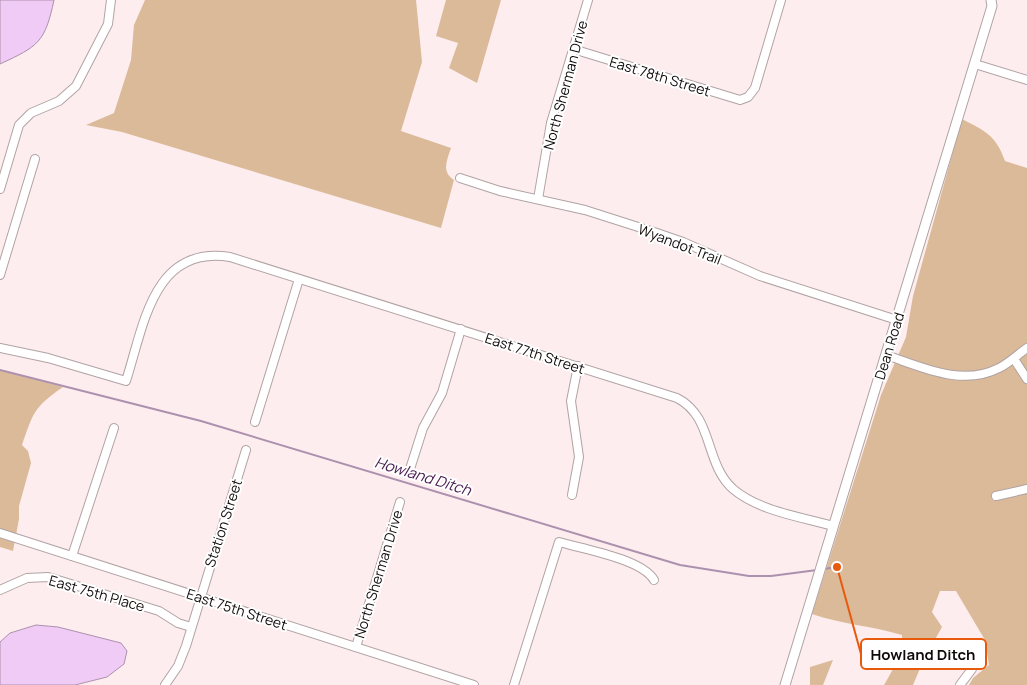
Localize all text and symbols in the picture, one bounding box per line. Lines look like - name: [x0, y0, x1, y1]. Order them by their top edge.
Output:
- street label: North Sherman Drive: [539, 18, 591, 152]
- street label: East 78th Street: [607, 52, 713, 100]
- street label: Wyandot Trail: [636, 219, 724, 269]
- street label: Dean Road: [870, 310, 908, 382]
- street label: East 77th Street: [483, 328, 588, 378]
- water label: Howland Ditch: [372, 451, 475, 501]
- street label: Station Street: [200, 476, 246, 569]
- street label: North Sherman Drive: [349, 507, 407, 641]
- street label: East 75th Place: [47, 570, 147, 616]
- street label: East 75th Street: [184, 584, 290, 634]
- callout: Howland Ditch: [861, 639, 986, 669]
- text: Howland Ditch: [870, 644, 976, 665]

